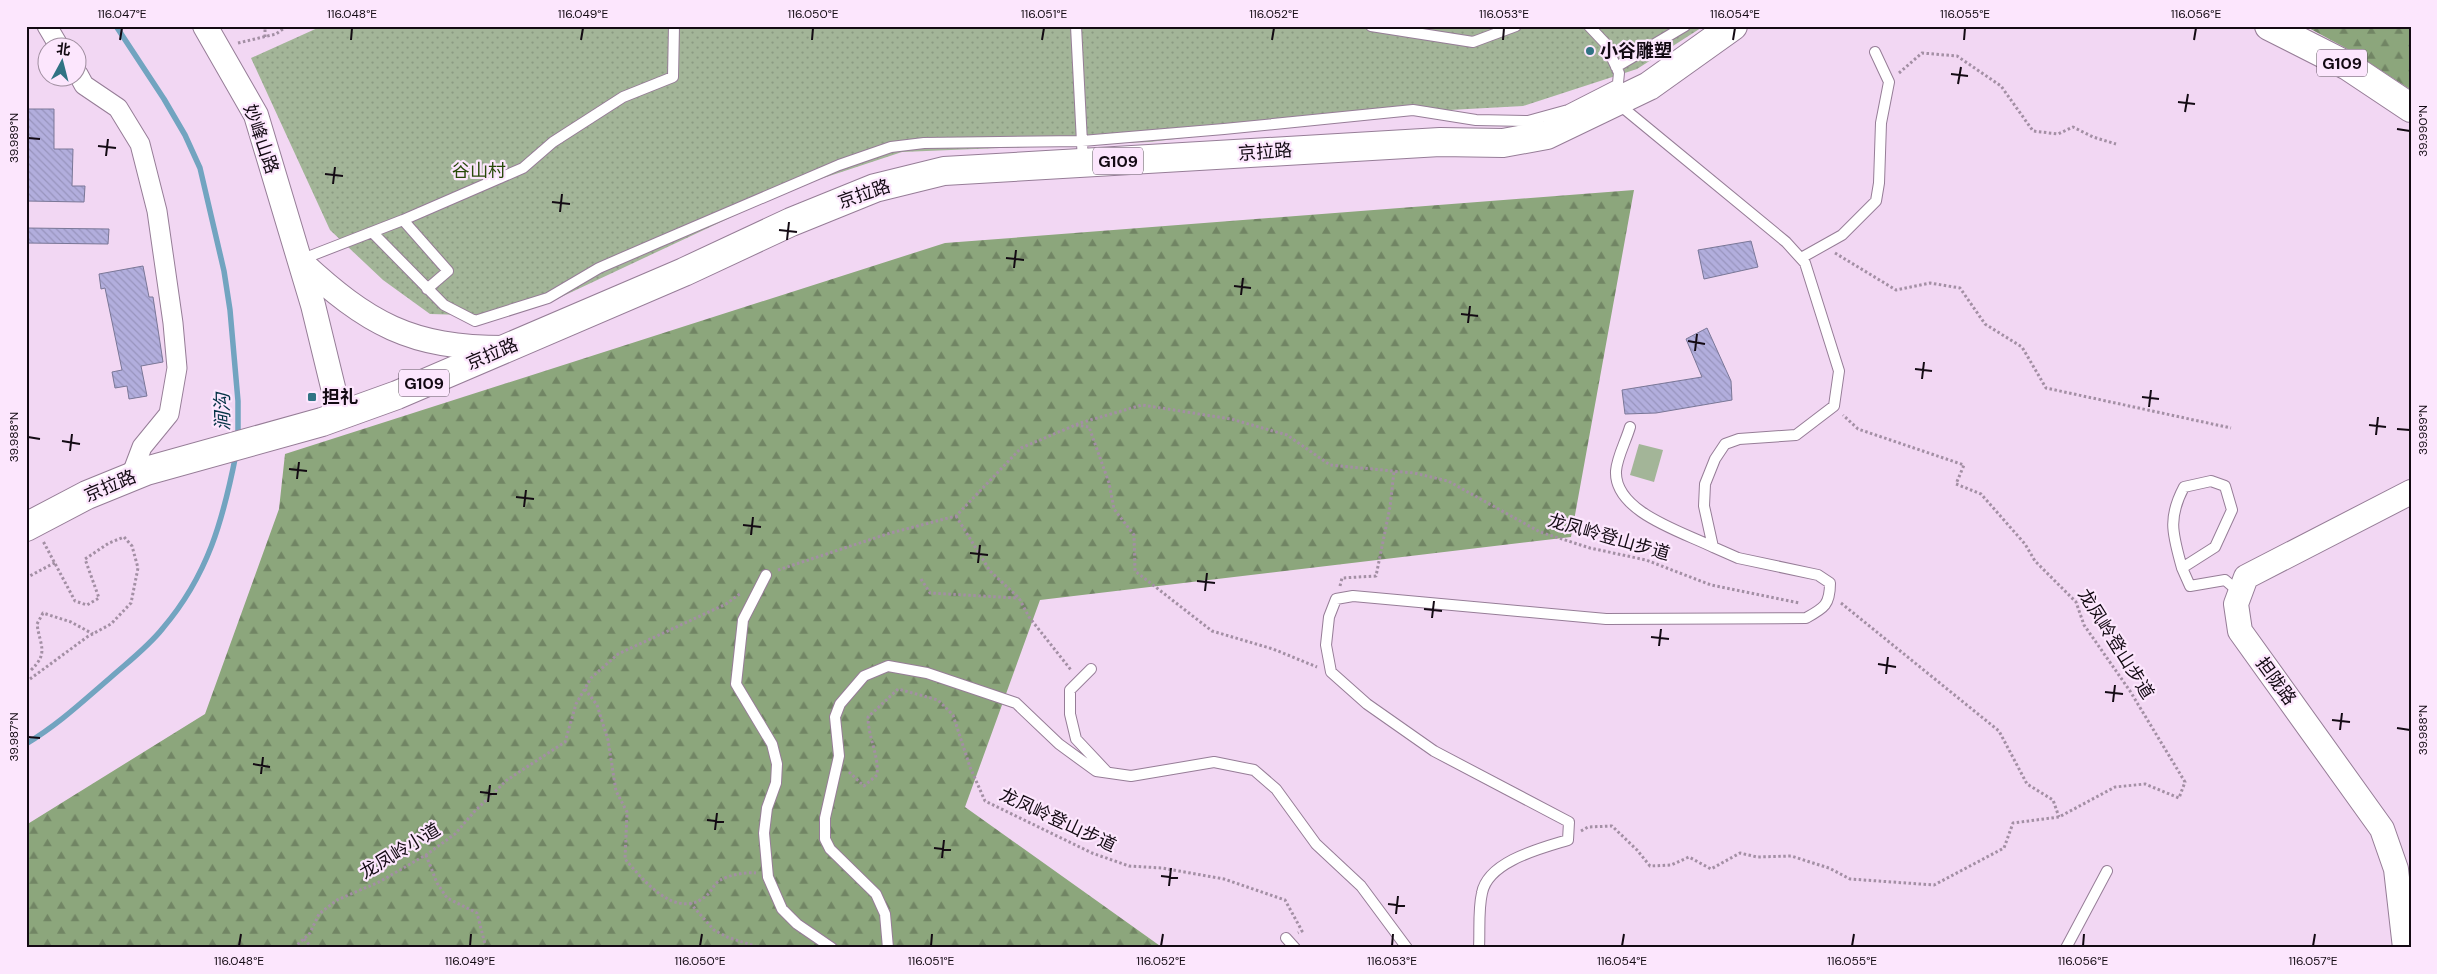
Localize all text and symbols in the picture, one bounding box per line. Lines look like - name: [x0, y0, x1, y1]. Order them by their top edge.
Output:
- text: 116.047°E: [97, 6, 147, 22]
- text: 116.048°E: [327, 6, 377, 22]
- text: 116.049°E: [558, 6, 608, 22]
- text: 116.050°E: [787, 6, 839, 22]
- text: 116.051°E: [1021, 6, 1068, 22]
- text: 116.052°E: [1249, 6, 1299, 22]
- text: 116.053°E: [1479, 6, 1529, 22]
- text: 116.054°E: [1710, 6, 1760, 22]
- text: 116.055°E: [1940, 6, 1990, 22]
- text: 116.056°E: [2171, 6, 2221, 22]
- north arrow: [38, 38, 88, 88]
- text: 北: [56, 39, 72, 59]
- place label: 小谷雕塑: [1600, 39, 1672, 63]
- marker: 小谷雕塑: [1584, 45, 1596, 57]
- road number: G109: [2317, 49, 2367, 76]
- street label: 妙峰山路: [238, 101, 284, 177]
- text: 39.990°N: [2415, 105, 2431, 157]
- text: 39.989°N: [6, 113, 22, 163]
- street label: 京拉路: [1237, 138, 1293, 166]
- road number: G109: [1093, 148, 1143, 175]
- park label: 谷山村: [452, 159, 506, 183]
- street label: 京拉路: [835, 174, 893, 214]
- street label: 京拉路: [462, 332, 522, 376]
- road number: G109: [399, 369, 449, 396]
- place label: 担礼: [322, 385, 358, 409]
- water label: 涧沟: [210, 391, 235, 431]
- marker: 担礼: [306, 391, 318, 403]
- text: 39.989°N: [2415, 405, 2431, 455]
- text: 39.988°N: [6, 412, 22, 462]
- street label: 京拉路: [80, 464, 140, 508]
- street label: 龙凤岭登山步道: [1545, 508, 1673, 566]
- street label: 龙凤岭登山步道: [2072, 584, 2160, 704]
- street label: 担陇路: [2250, 652, 2302, 710]
- text: 39.988°N: [2415, 705, 2431, 755]
- text: 39.987°N: [6, 712, 22, 762]
- street label: 龙凤岭登山步道: [996, 782, 1120, 858]
- street label: 龙凤岭小道: [355, 818, 445, 884]
- text: 116.048°E: [214, 953, 264, 969]
- text: 116.049°E: [445, 953, 495, 969]
- text: 116.050°E: [674, 953, 726, 969]
- text: 116.051°E: [908, 953, 955, 969]
- text: 116.052°E: [1136, 953, 1186, 969]
- text: 116.053°E: [1367, 953, 1417, 969]
- text: 116.054°E: [1597, 953, 1647, 969]
- text: 116.055°E: [1827, 953, 1877, 969]
- text: 116.056°E: [2058, 953, 2108, 969]
- text: 116.057°E: [2288, 953, 2338, 969]

